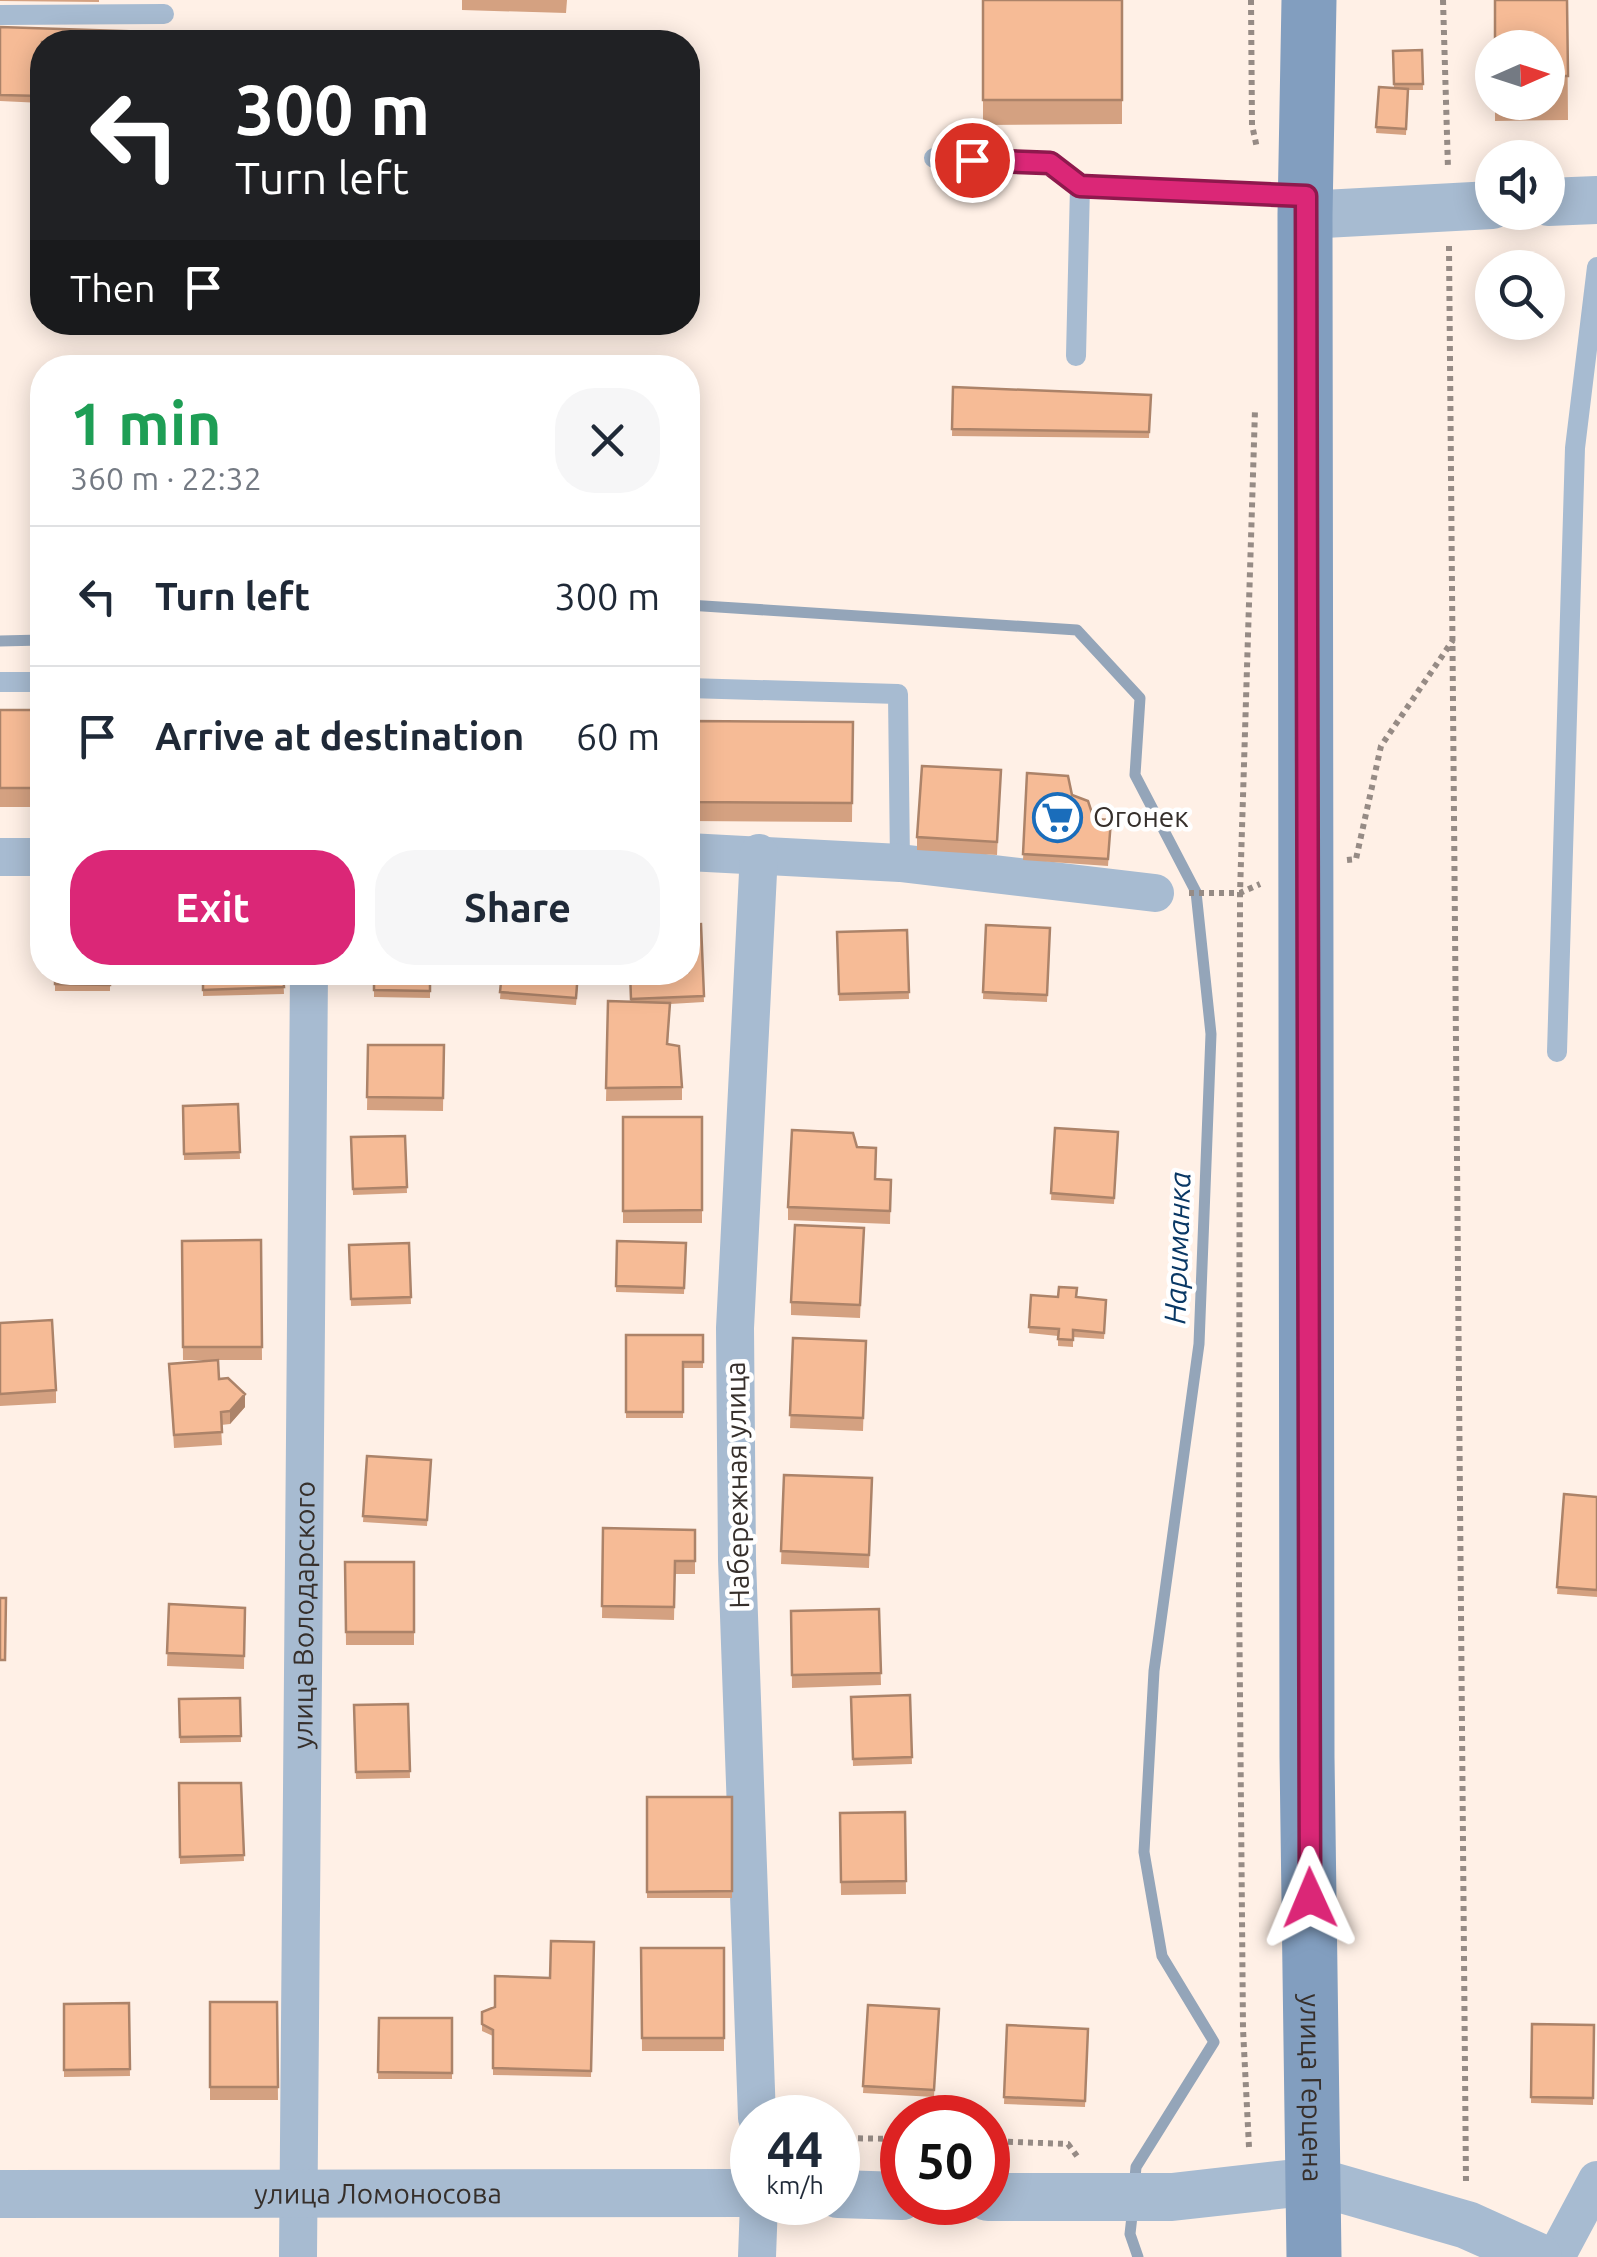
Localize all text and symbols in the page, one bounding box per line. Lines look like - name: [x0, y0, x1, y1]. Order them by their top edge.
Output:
- north arrow: [1475, 30, 1565, 120]
- map controls: [1475, 30, 1565, 340]
- icon: left: [70, 70, 200, 200]
- text: 300 m: [235, 70, 430, 148]
- pin: [930, 118, 1015, 203]
- icon: arrive: [945, 133, 1000, 188]
- button: sound: [1475, 140, 1565, 230]
- text: Turn left: [235, 152, 409, 203]
- button: search: [1475, 250, 1565, 340]
- icon: arrive: [176, 260, 231, 315]
- text: Then: [70, 267, 156, 309]
- button: close: [555, 388, 660, 493]
- text: 1 min: [70, 389, 222, 456]
- text: 360 m · 22:32: [70, 460, 262, 496]
- icon: left: [70, 569, 125, 624]
- text: Turn left: [155, 575, 310, 617]
- text: 300 m: [554, 575, 660, 617]
- icon: arrive: [70, 709, 125, 764]
- text: Arrive at destination: [155, 715, 524, 757]
- text: 60 m: [576, 715, 660, 757]
- supermarket icon: Огонек: [1032, 791, 1084, 843]
- place label: Огонек: [1093, 801, 1189, 832]
- button: Exit: [70, 850, 355, 965]
- button: Share: [375, 850, 660, 965]
- water label: Нариманка: [1157, 1171, 1197, 1325]
- street label: Набережная улица: [719, 1361, 754, 1609]
- street label: улица Володарского: [286, 1481, 320, 1749]
- position arrow: [1258, 1846, 1362, 1950]
- street label: улица Герцена: [1295, 1993, 1329, 2182]
- speed limit sign: 50: [880, 2095, 1010, 2225]
- text: 44: [767, 2120, 823, 2176]
- text: km/h: [766, 2171, 824, 2199]
- street label: улица Ломоносова: [254, 2177, 502, 2209]

